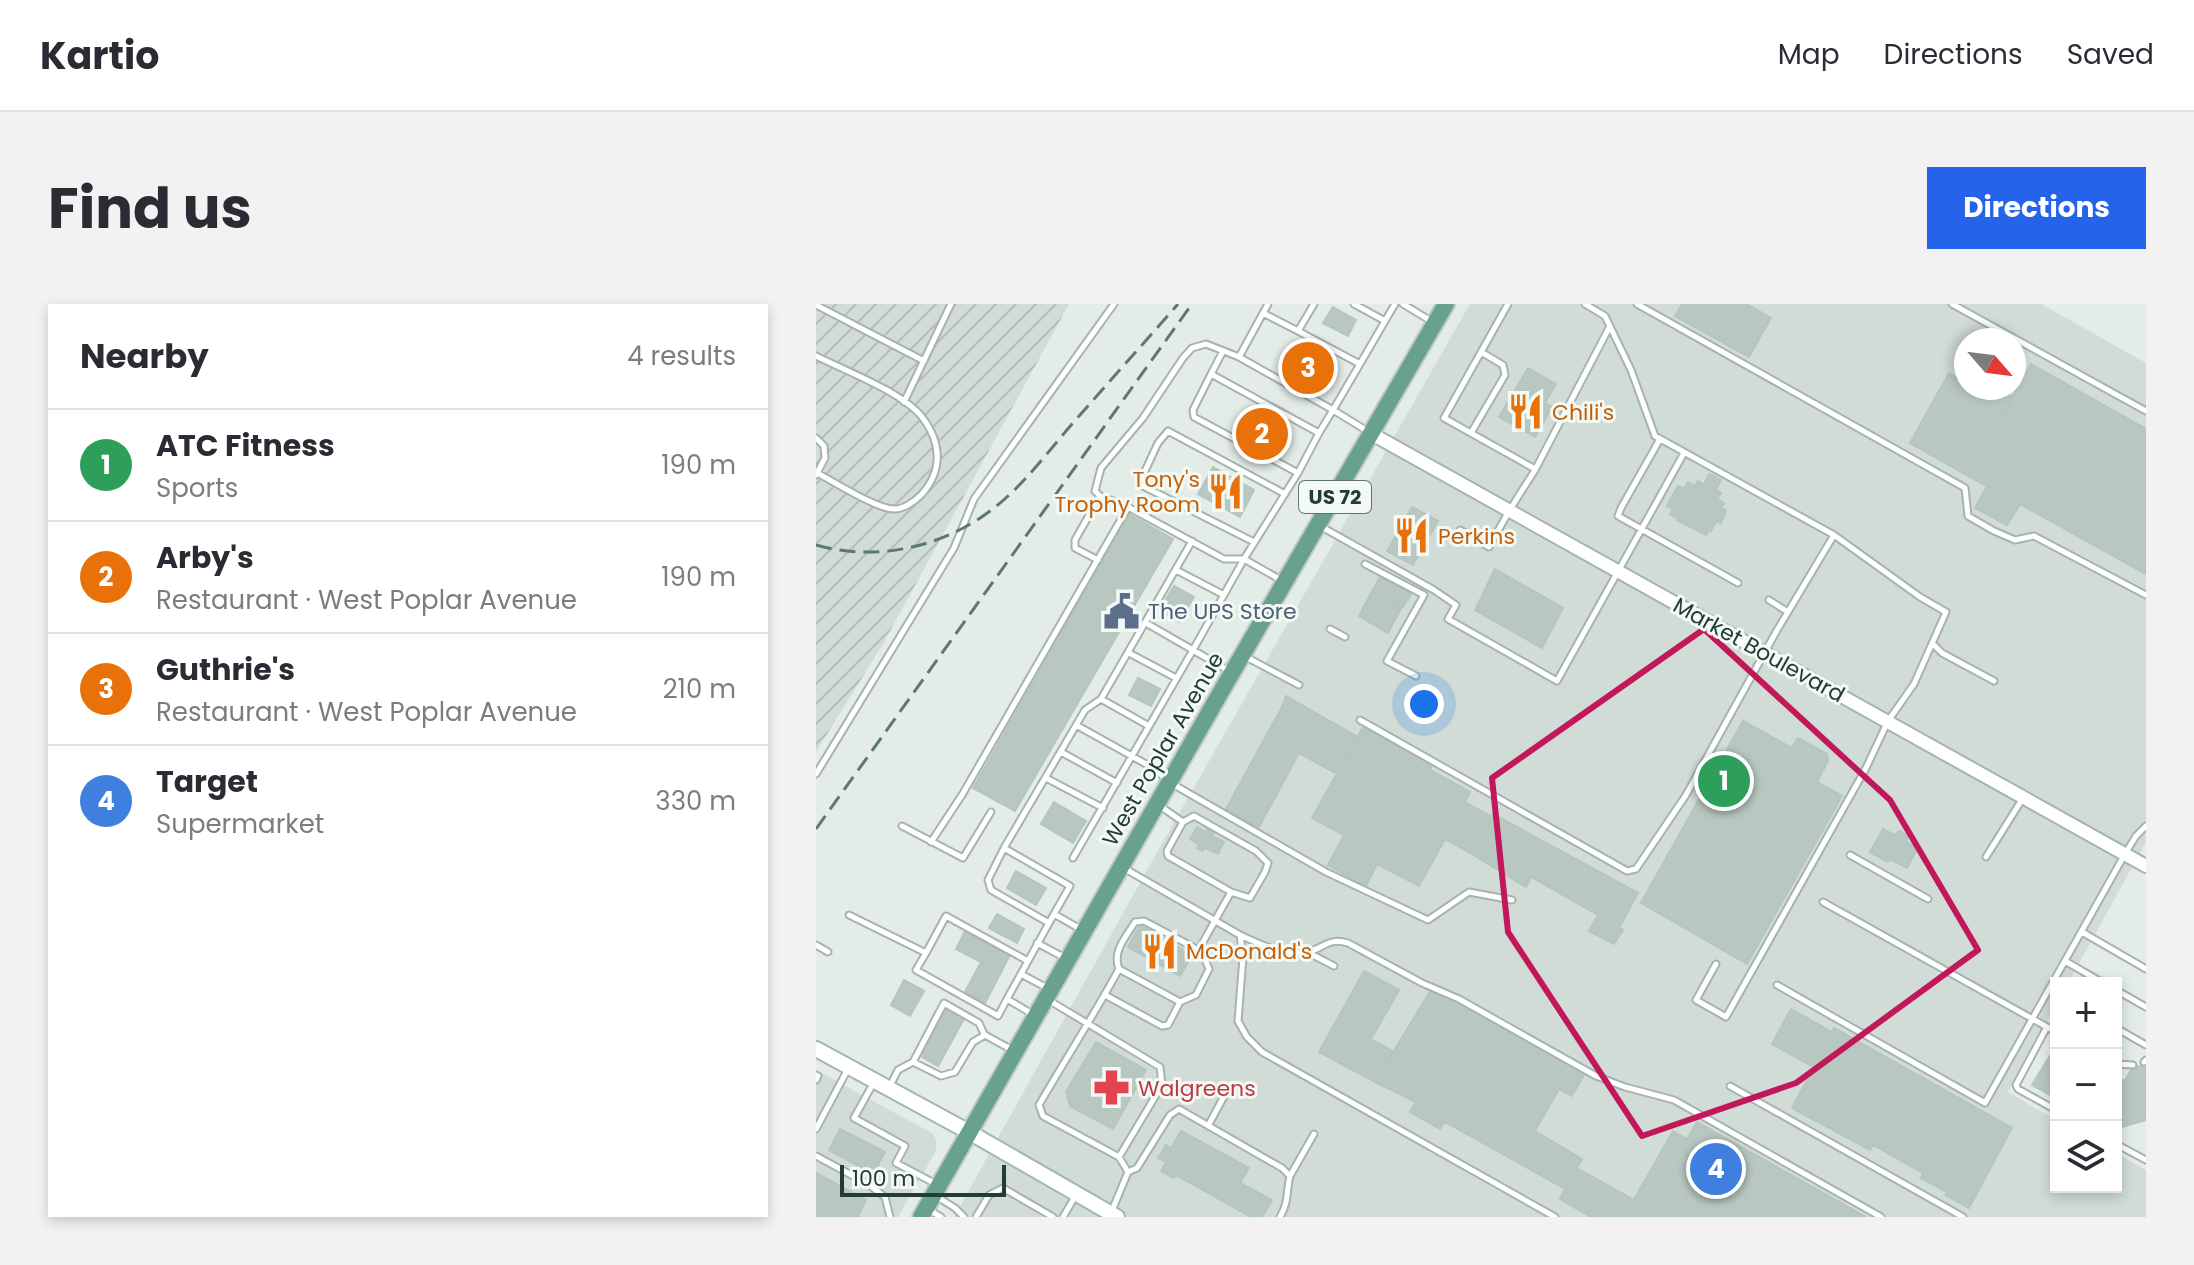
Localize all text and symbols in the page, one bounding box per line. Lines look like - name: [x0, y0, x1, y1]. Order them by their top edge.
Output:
- text: Kartio: [40, 29, 159, 82]
- text: Map: [1778, 35, 1840, 74]
- text: Directions: [1884, 35, 2023, 74]
- text: Saved: [2067, 35, 2154, 74]
- button: Directions: [1927, 167, 2146, 249]
- text: Find us: [48, 169, 252, 248]
- north arrow: [1954, 328, 2026, 400]
- text: Nearby: [80, 332, 209, 380]
- text: 4 results: [627, 338, 736, 374]
- pin: 3: [1282, 338, 1334, 398]
- restaurant icon: Chili's: [1507, 393, 1545, 431]
- place label: Chili's: [1552, 397, 1614, 428]
- pin: 2: [1236, 404, 1288, 464]
- text: ATC Fitness: [156, 424, 335, 467]
- text: 1: [101, 447, 111, 483]
- text: 190 m: [661, 447, 736, 483]
- place label: Tony's Trophy Room: [1054, 464, 1200, 520]
- text: Sports: [156, 470, 238, 506]
- restaurant icon: Tony's Trophy Room: [1207, 473, 1245, 511]
- road number: US 72: [1299, 481, 1371, 513]
- restaurant icon: Perkins: [1393, 517, 1431, 555]
- place label: Perkins: [1438, 521, 1515, 552]
- text: Arby's: [156, 536, 254, 579]
- text: 2: [99, 559, 113, 595]
- text: 190 m: [661, 559, 736, 595]
- text: Restaurant · West Poplar Avenue: [156, 582, 577, 618]
- street label: Market Boulevard: [1668, 590, 1850, 710]
- public building icon: The UPS Store: [1103, 592, 1141, 630]
- place label: The UPS Store: [1148, 596, 1297, 627]
- street label: West Poplar Avenue: [1095, 646, 1231, 852]
- text: Guthrie's: [156, 648, 295, 691]
- text: 3: [98, 671, 114, 707]
- text: 210 m: [663, 671, 736, 707]
- your location: [1404, 684, 1444, 724]
- text: Restaurant · West Poplar Avenue: [156, 694, 577, 730]
- pin: 1: [1698, 751, 1750, 811]
- text: Target: [156, 760, 258, 803]
- text: 4: [97, 783, 115, 819]
- text: 330 m: [655, 783, 736, 819]
- text: Supermarket: [156, 806, 324, 842]
- restaurant icon: McDonald's: [1141, 932, 1179, 970]
- place label: McDonald's: [1186, 936, 1312, 967]
- map controls: [2050, 977, 2122, 1193]
- button: +: [2050, 977, 2122, 1049]
- button: −: [2050, 1049, 2122, 1121]
- pharmacy icon: Walgreens: [1093, 1069, 1131, 1107]
- place label: Walgreens: [1138, 1073, 1256, 1104]
- button: layers: [2050, 1121, 2122, 1193]
- pin: 4: [1690, 1139, 1742, 1199]
- scale bar: [840, 1161, 1006, 1197]
- text: 100 m: [852, 1163, 915, 1194]

